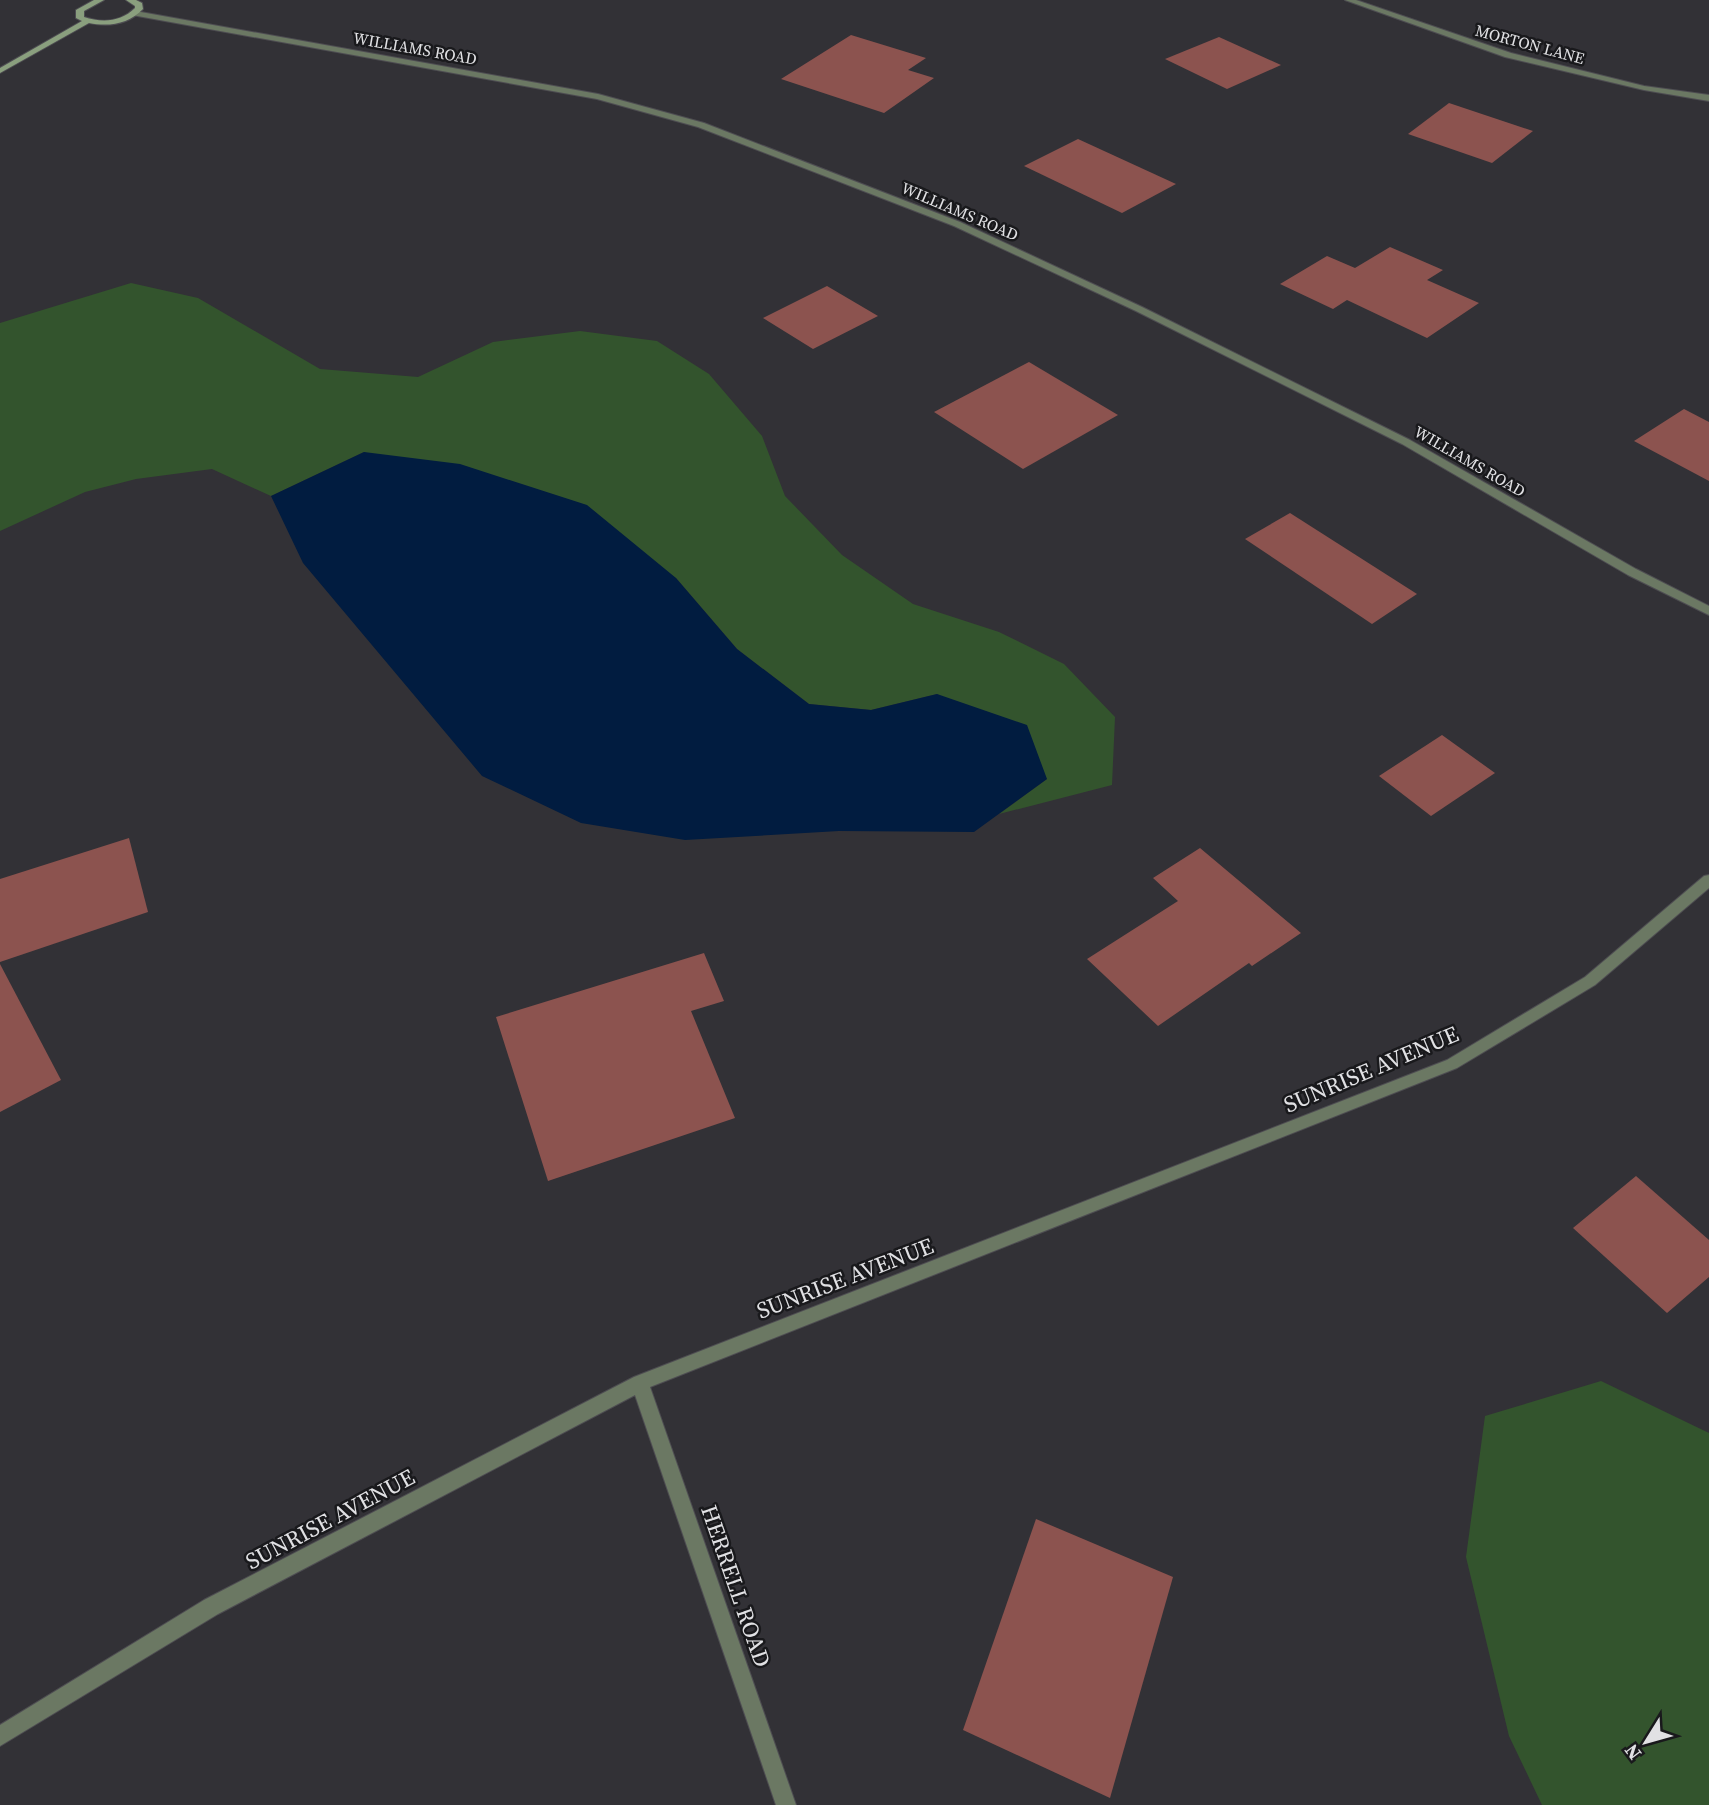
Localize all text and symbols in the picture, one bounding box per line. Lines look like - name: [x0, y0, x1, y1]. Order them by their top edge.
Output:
- street label: MORTON LANE: [1473, 19, 1587, 69]
- street label: WILLIAMS ROAD: [351, 26, 479, 70]
- street label: WILLIAMS ROAD: [898, 176, 1022, 246]
- street label: WILLIAMS ROAD: [1410, 420, 1530, 502]
- street label: SUNRISE AVENUE: [1279, 1018, 1464, 1120]
- street label: SUNRISE AVENUE: [752, 1229, 938, 1326]
- street label: SUNRISE AVENUE: [240, 1461, 420, 1577]
- street label: HERRELL ROAD: [693, 1501, 779, 1671]
- north arrow: [1611, 1707, 1681, 1777]
- text: N: [1618, 1739, 1647, 1766]

